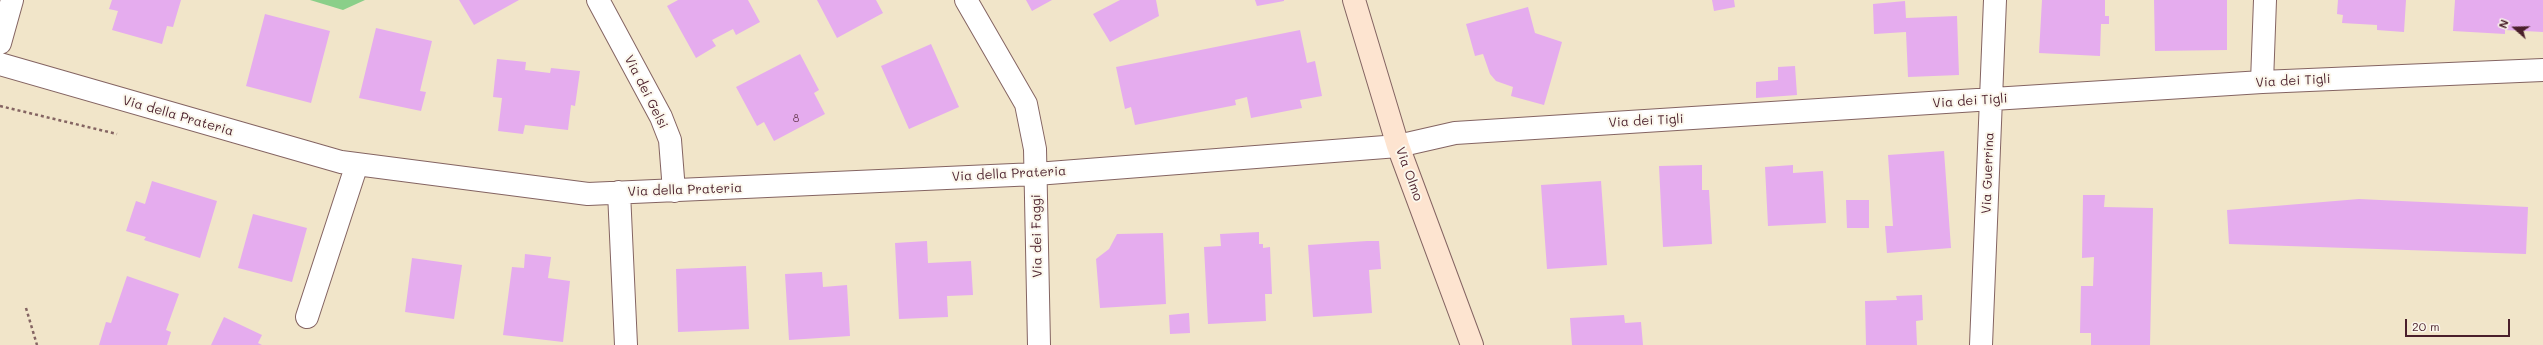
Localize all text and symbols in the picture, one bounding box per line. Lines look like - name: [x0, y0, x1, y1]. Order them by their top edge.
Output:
- north arrow: [2495, 8, 2535, 48]
- text: N: [2495, 17, 2512, 30]
- street label: Via dei Gelsi: [621, 53, 671, 131]
- street label: Via dei Tigli: [2255, 71, 2331, 91]
- street label: Via dei Tigli: [1932, 91, 2008, 111]
- street label: Via della Prateria: [121, 93, 235, 139]
- street label: Via dei Tigli: [1608, 111, 1684, 131]
- house number: 8: [793, 112, 799, 126]
- street label: Via Guerrina: [1979, 132, 1997, 214]
- street label: Via Olmo: [1392, 145, 1426, 203]
- street label: Via della Prateria: [951, 163, 1067, 185]
- street label: Via della Prateria: [627, 180, 743, 200]
- street label: Via dei Faggi: [1028, 194, 1046, 278]
- scale bar: [2407, 311, 2512, 337]
- text: 20 m: [2412, 318, 2440, 334]

